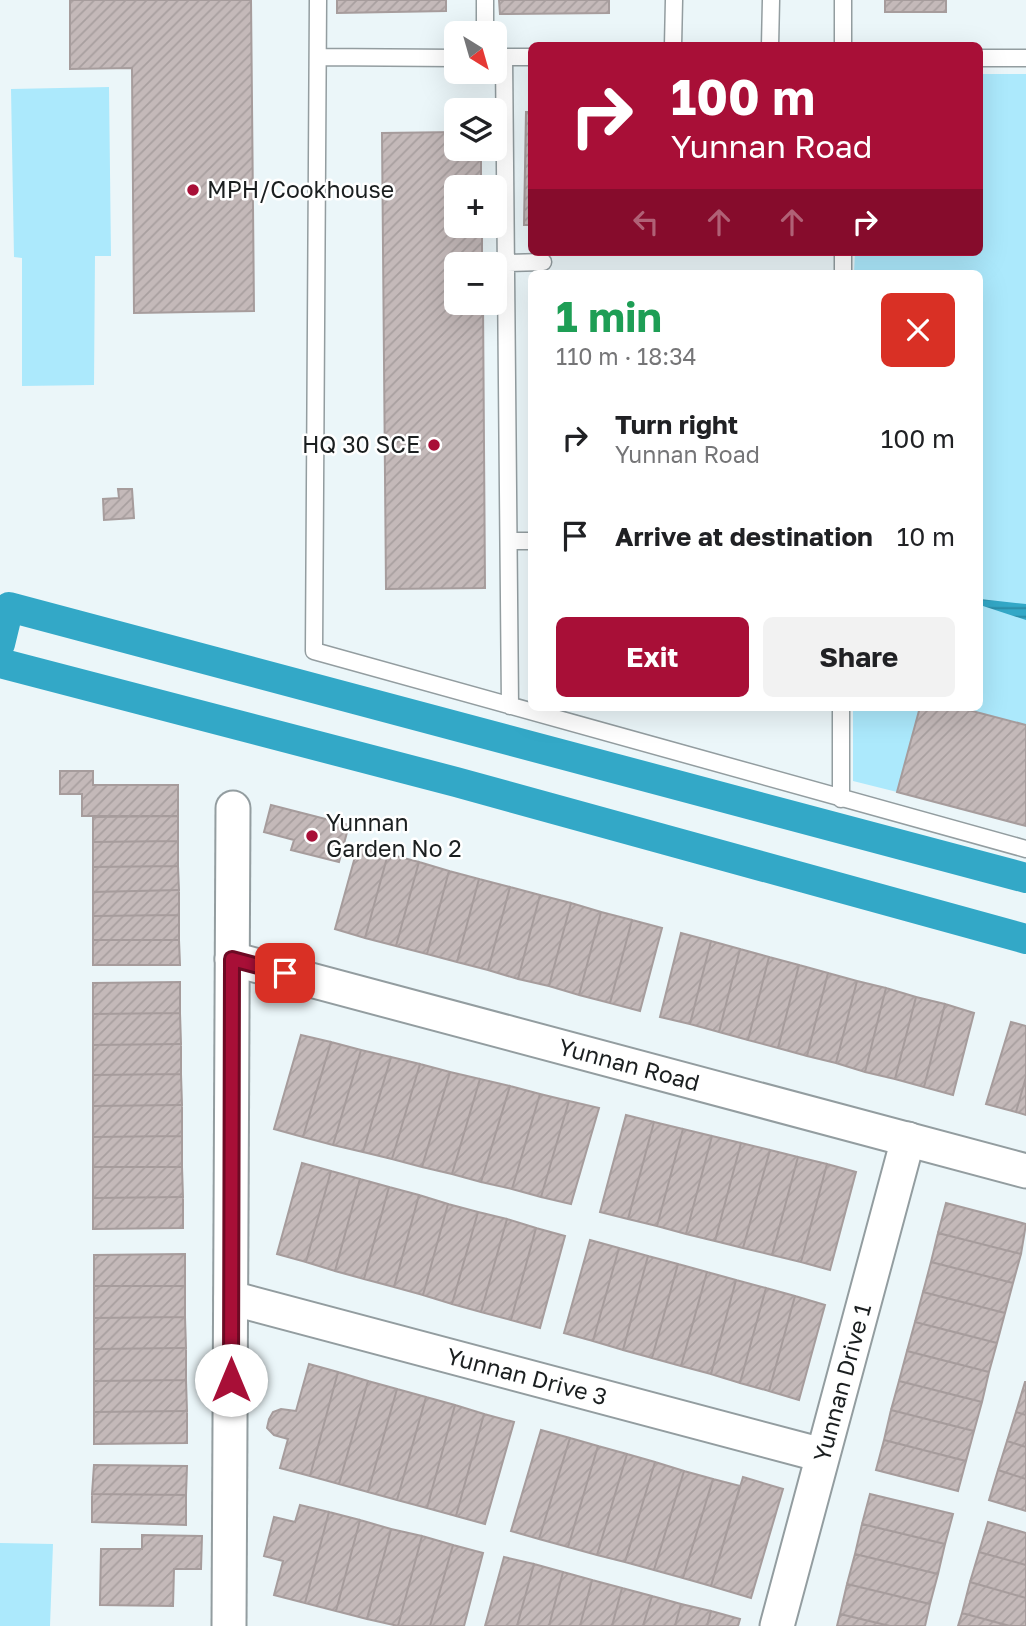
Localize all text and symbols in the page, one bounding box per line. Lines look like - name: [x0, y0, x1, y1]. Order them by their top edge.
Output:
- north arrow: [444, 21, 508, 84]
- map controls: [444, 21, 507, 315]
- text: 100 m: [671, 67, 815, 126]
- icon: right: [556, 70, 647, 161]
- button: layers: [444, 98, 507, 161]
- text: Yunnan Road: [671, 127, 872, 165]
- place label: MPH/Cookhouse: [207, 175, 394, 203]
- button: +: [444, 175, 507, 238]
- marker: MPH/Cookhouse: [185, 182, 201, 198]
- icon: left: [627, 203, 665, 241]
- icon: ahead: [700, 203, 738, 241]
- icon: ahead: [773, 203, 811, 241]
- icon: right: [846, 203, 884, 241]
- button: −: [444, 252, 507, 315]
- text: 1 min: [556, 291, 662, 341]
- button: close: [881, 293, 955, 367]
- text: 110 m · 18:34: [556, 342, 697, 370]
- text: Turn right: [615, 409, 738, 440]
- icon: right: [556, 419, 594, 457]
- text: 100 m: [881, 423, 955, 454]
- place label: HQ 30 SCE: [302, 430, 420, 458]
- marker: HQ 30 SCE: [426, 437, 442, 453]
- text: Yunnan Road: [615, 440, 760, 468]
- icon: arrive: [556, 517, 594, 555]
- text: Arrive at destination: [615, 521, 873, 552]
- text: 10 m: [897, 521, 955, 552]
- button: Exit: [556, 617, 749, 697]
- button: Share: [763, 617, 955, 697]
- place label: Yunnan Garden No 2: [326, 808, 462, 862]
- marker: Yunnan Garden No 2: [304, 828, 320, 844]
- pin: [255, 943, 315, 1003]
- icon: arrive: [266, 954, 304, 992]
- street label: Yunnan Road: [556, 1032, 703, 1096]
- street label: Yunnan Drive 1: [807, 1300, 876, 1464]
- street label: Yunnan Drive 3: [444, 1341, 610, 1410]
- position arrow: [194, 1343, 268, 1417]

